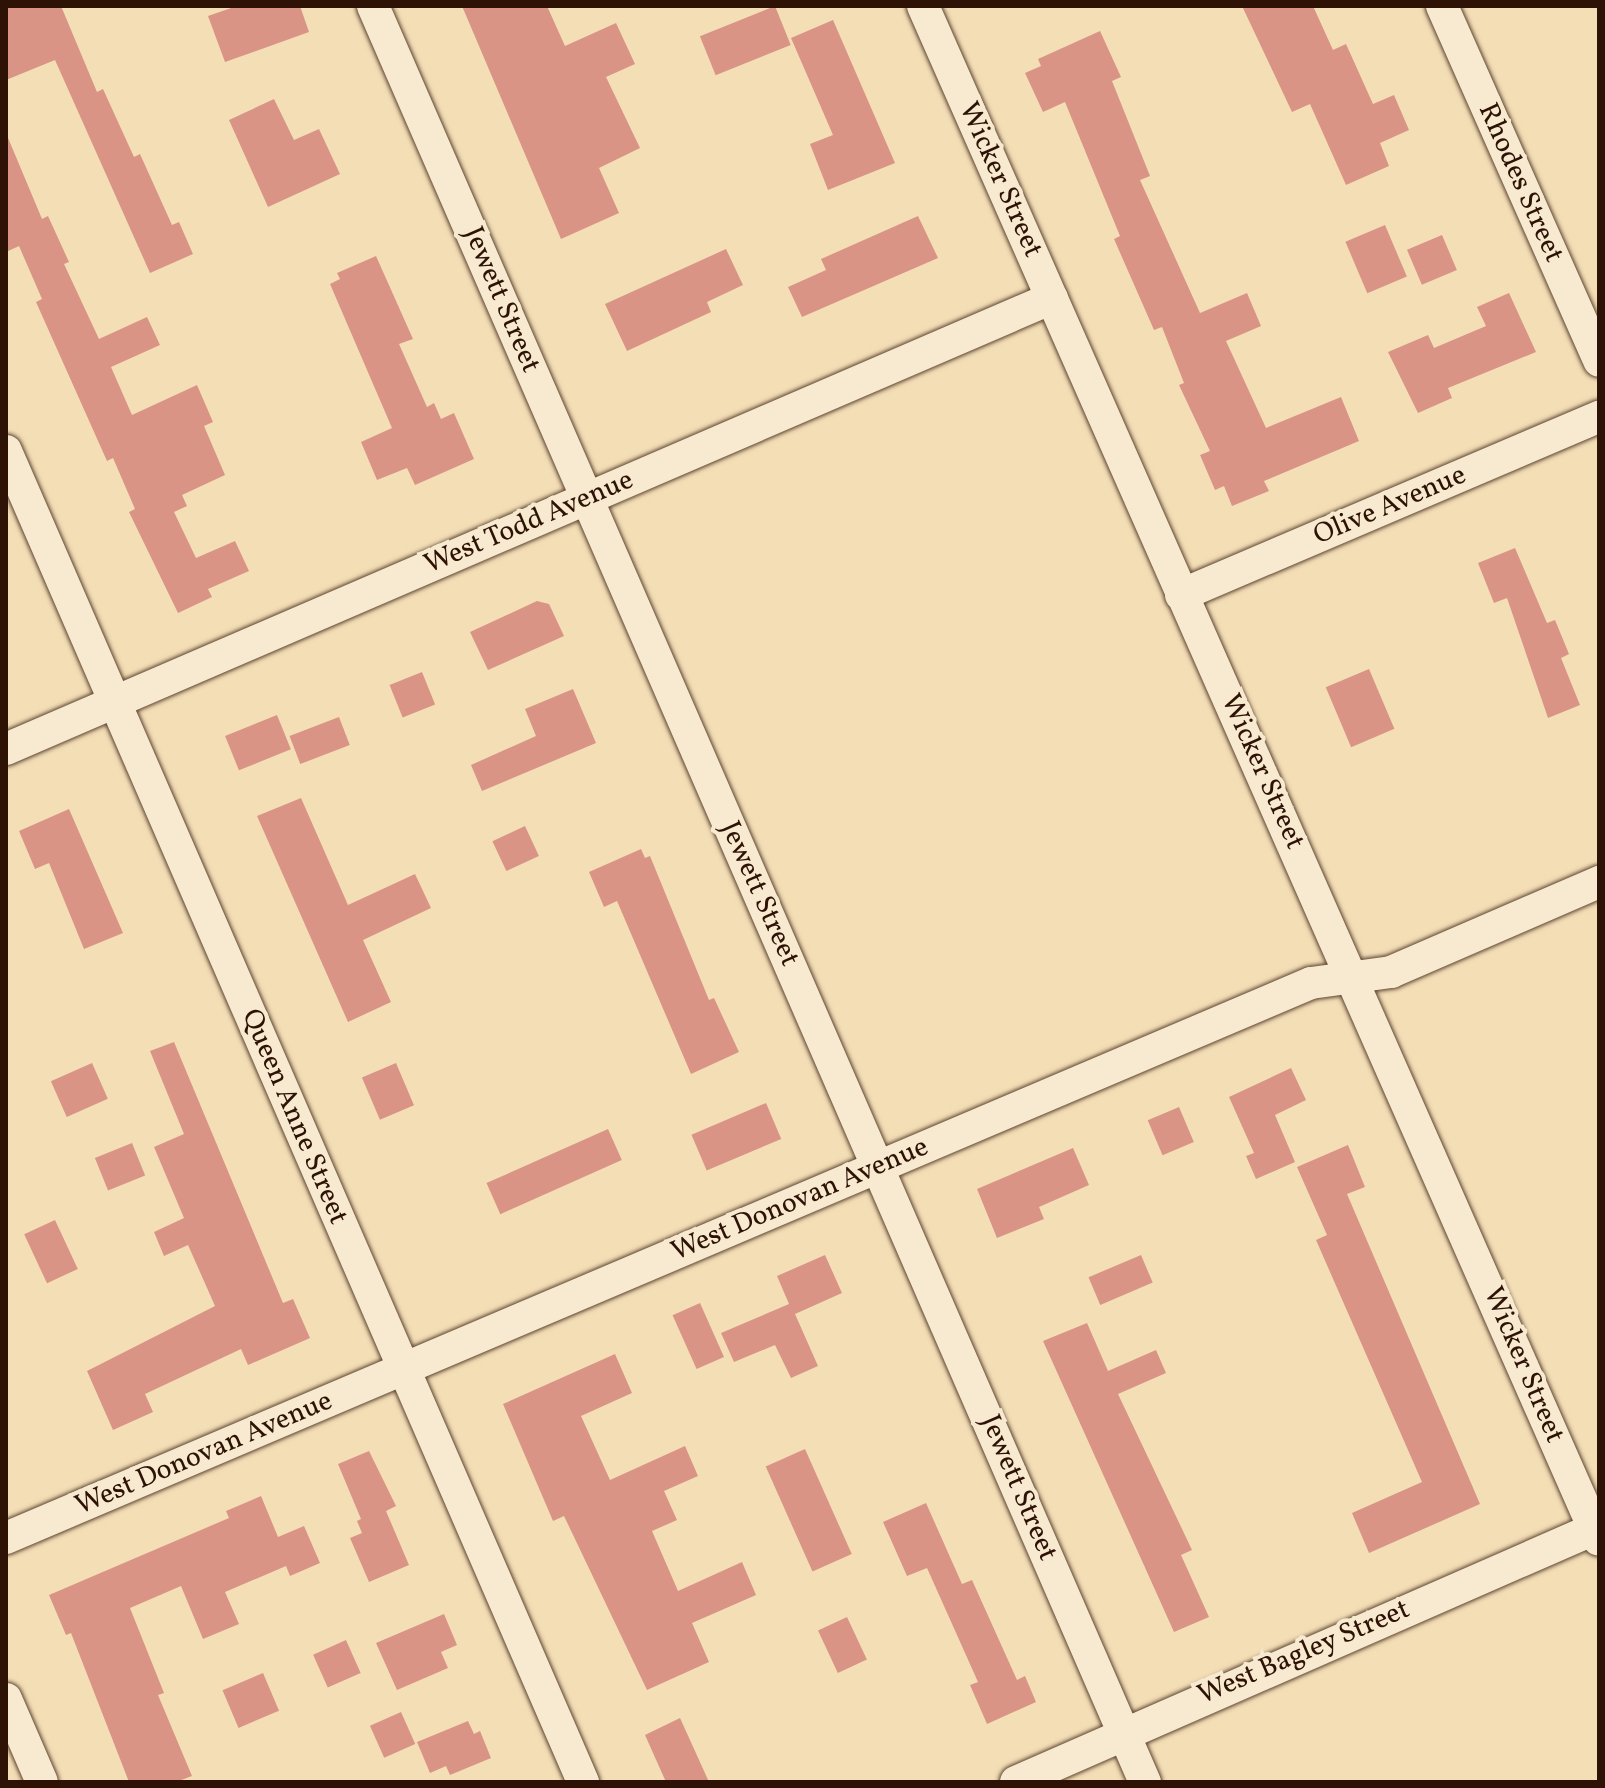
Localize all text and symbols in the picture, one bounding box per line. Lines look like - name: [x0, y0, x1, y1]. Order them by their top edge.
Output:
- street label: Wicker Street: [951, 97, 1049, 263]
- street label: Rhodes Street: [1470, 98, 1570, 268]
- street label: Jewett Street: [455, 222, 547, 378]
- street label: Olive Avenue: [1309, 459, 1471, 553]
- street label: West Todd Avenue: [419, 464, 639, 582]
- street label: Wicker Street: [1213, 689, 1311, 855]
- street label: Jewett Street: [712, 816, 806, 972]
- street label: Queen Anne Street: [233, 1004, 355, 1230]
- street label: West Donovan Avenue: [666, 1131, 934, 1269]
- street label: Wicker Street: [1475, 1282, 1571, 1448]
- street label: West Donovan Avenue: [70, 1385, 338, 1523]
- street label: Jewett Street: [972, 1410, 1064, 1566]
- street label: West Bagley Street: [1193, 1593, 1415, 1713]

